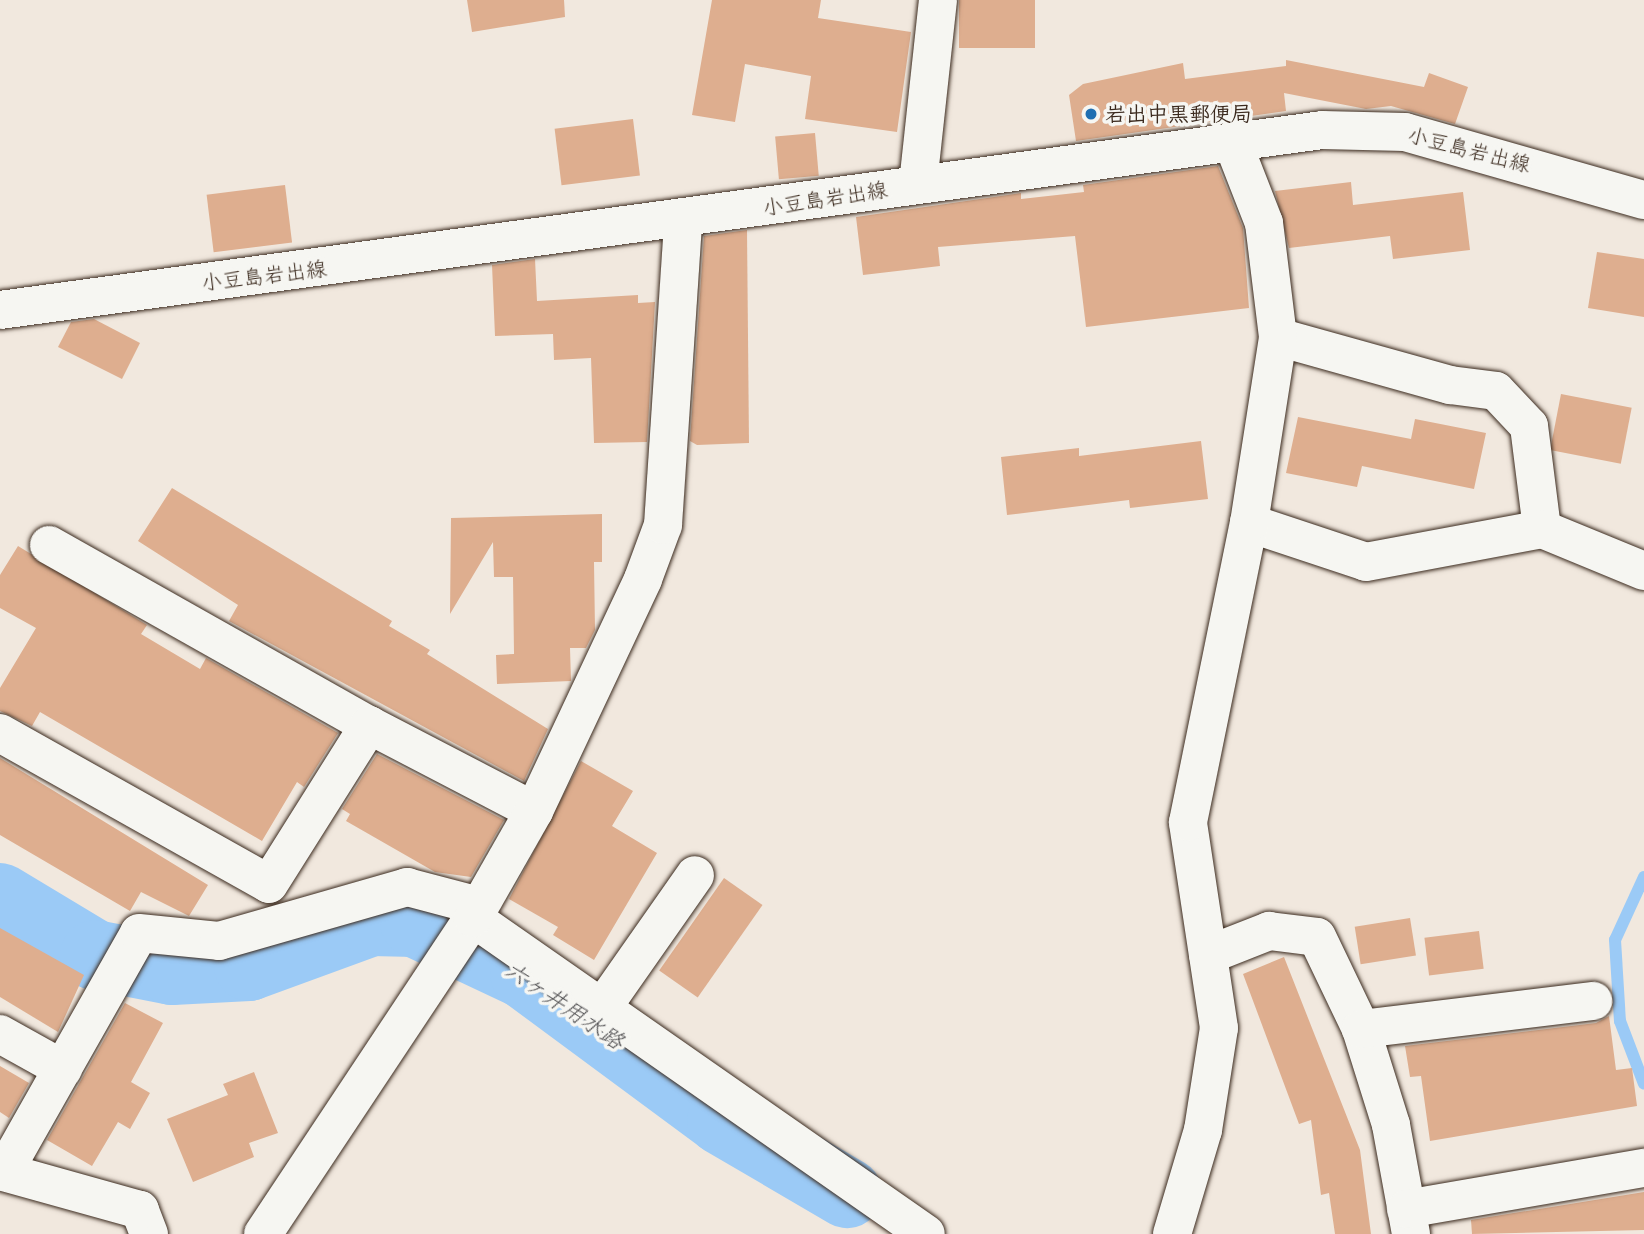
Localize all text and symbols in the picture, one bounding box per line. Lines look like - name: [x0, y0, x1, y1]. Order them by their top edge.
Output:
- place label: 岩出中黒郵便局: [1105, 101, 1252, 127]
- marker: 岩出中黒郵便局: [1083, 106, 1099, 122]
- street label: 小豆島岩出線: [1405, 123, 1533, 177]
- street label: 小豆島岩出線: [761, 177, 889, 221]
- street label: 小豆島岩出線: [200, 256, 328, 296]
- water label: 六ヶ井用水路: [499, 956, 629, 1056]

